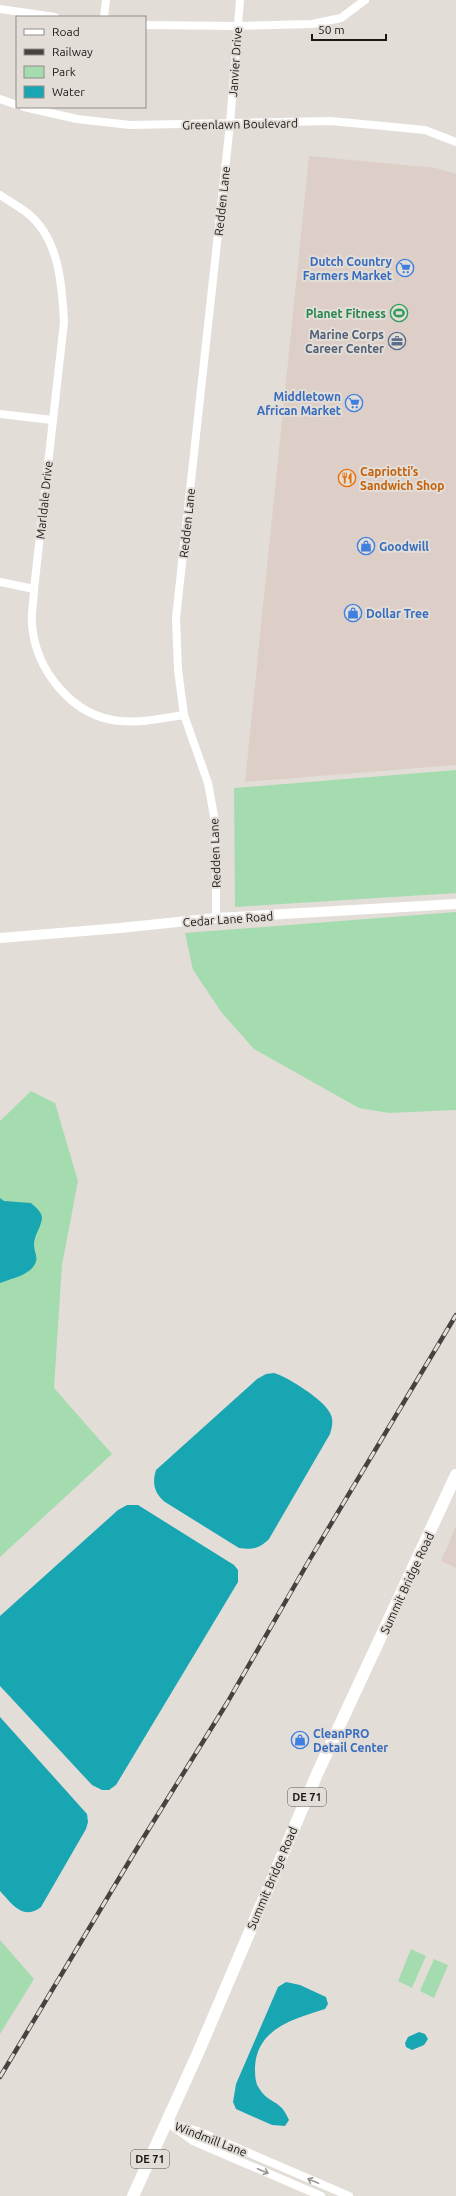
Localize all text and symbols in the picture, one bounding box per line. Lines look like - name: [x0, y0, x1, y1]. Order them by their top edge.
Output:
- legend: [16, 16, 146, 108]
- scale bar: [312, 16, 386, 42]
- text: 50 m: [318, 23, 345, 36]
- text: Road: [52, 25, 80, 38]
- street label: Janvier Drive: [226, 27, 244, 97]
- text: Railway: [52, 45, 93, 58]
- text: Park: [52, 65, 76, 78]
- text: Water: [52, 85, 85, 98]
- street label: Greenlawn Boulevard: [182, 116, 298, 132]
- street label: Redden Lane: [212, 165, 232, 237]
- place label: Dutch Country Farmers Market: [303, 255, 393, 282]
- supermarket icon: Dutch Country Farmers Market: [395, 258, 415, 278]
- sports icon: Planet Fitness: [389, 303, 409, 323]
- place label: Planet Fitness: [306, 307, 386, 320]
- place label: Marine Corps Career Center: [305, 328, 384, 355]
- office icon: Marine Corps Career Center: [387, 331, 407, 351]
- place label: Middletown African Market: [257, 390, 341, 417]
- supermarket icon: Middletown African Market: [344, 393, 364, 413]
- street label: Marldale Drive: [33, 460, 55, 540]
- place label: Capriotti’s Sandwich Shop: [360, 465, 444, 492]
- restaurant icon: Capriotti’s Sandwich Shop: [337, 468, 357, 488]
- street label: Redden Lane: [177, 487, 197, 559]
- shop icon: Goodwill: [356, 536, 376, 556]
- place label: Goodwill: [379, 540, 429, 553]
- shop icon: Dollar Tree: [343, 603, 363, 623]
- place label: Dollar Tree: [366, 607, 429, 620]
- street label: Redden Lane: [207, 818, 223, 888]
- street label: Cedar Lane Road: [182, 909, 274, 929]
- street label: Summit Bridge Road: [378, 1530, 436, 1636]
- place label: CleanPRO Detail Center: [313, 1727, 388, 1754]
- shop icon: CleanPRO Detail Center: [290, 1730, 310, 1750]
- road number: DE 71: [288, 1788, 326, 1806]
- street label: Summit Bridge Road: [244, 1825, 300, 1931]
- street label: Windmill Lane: [173, 2119, 249, 2159]
- road number: DE 71: [131, 2150, 169, 2168]
- one-way arrow: [256, 2168, 268, 2175]
- one-way arrow: [307, 2176, 319, 2184]

